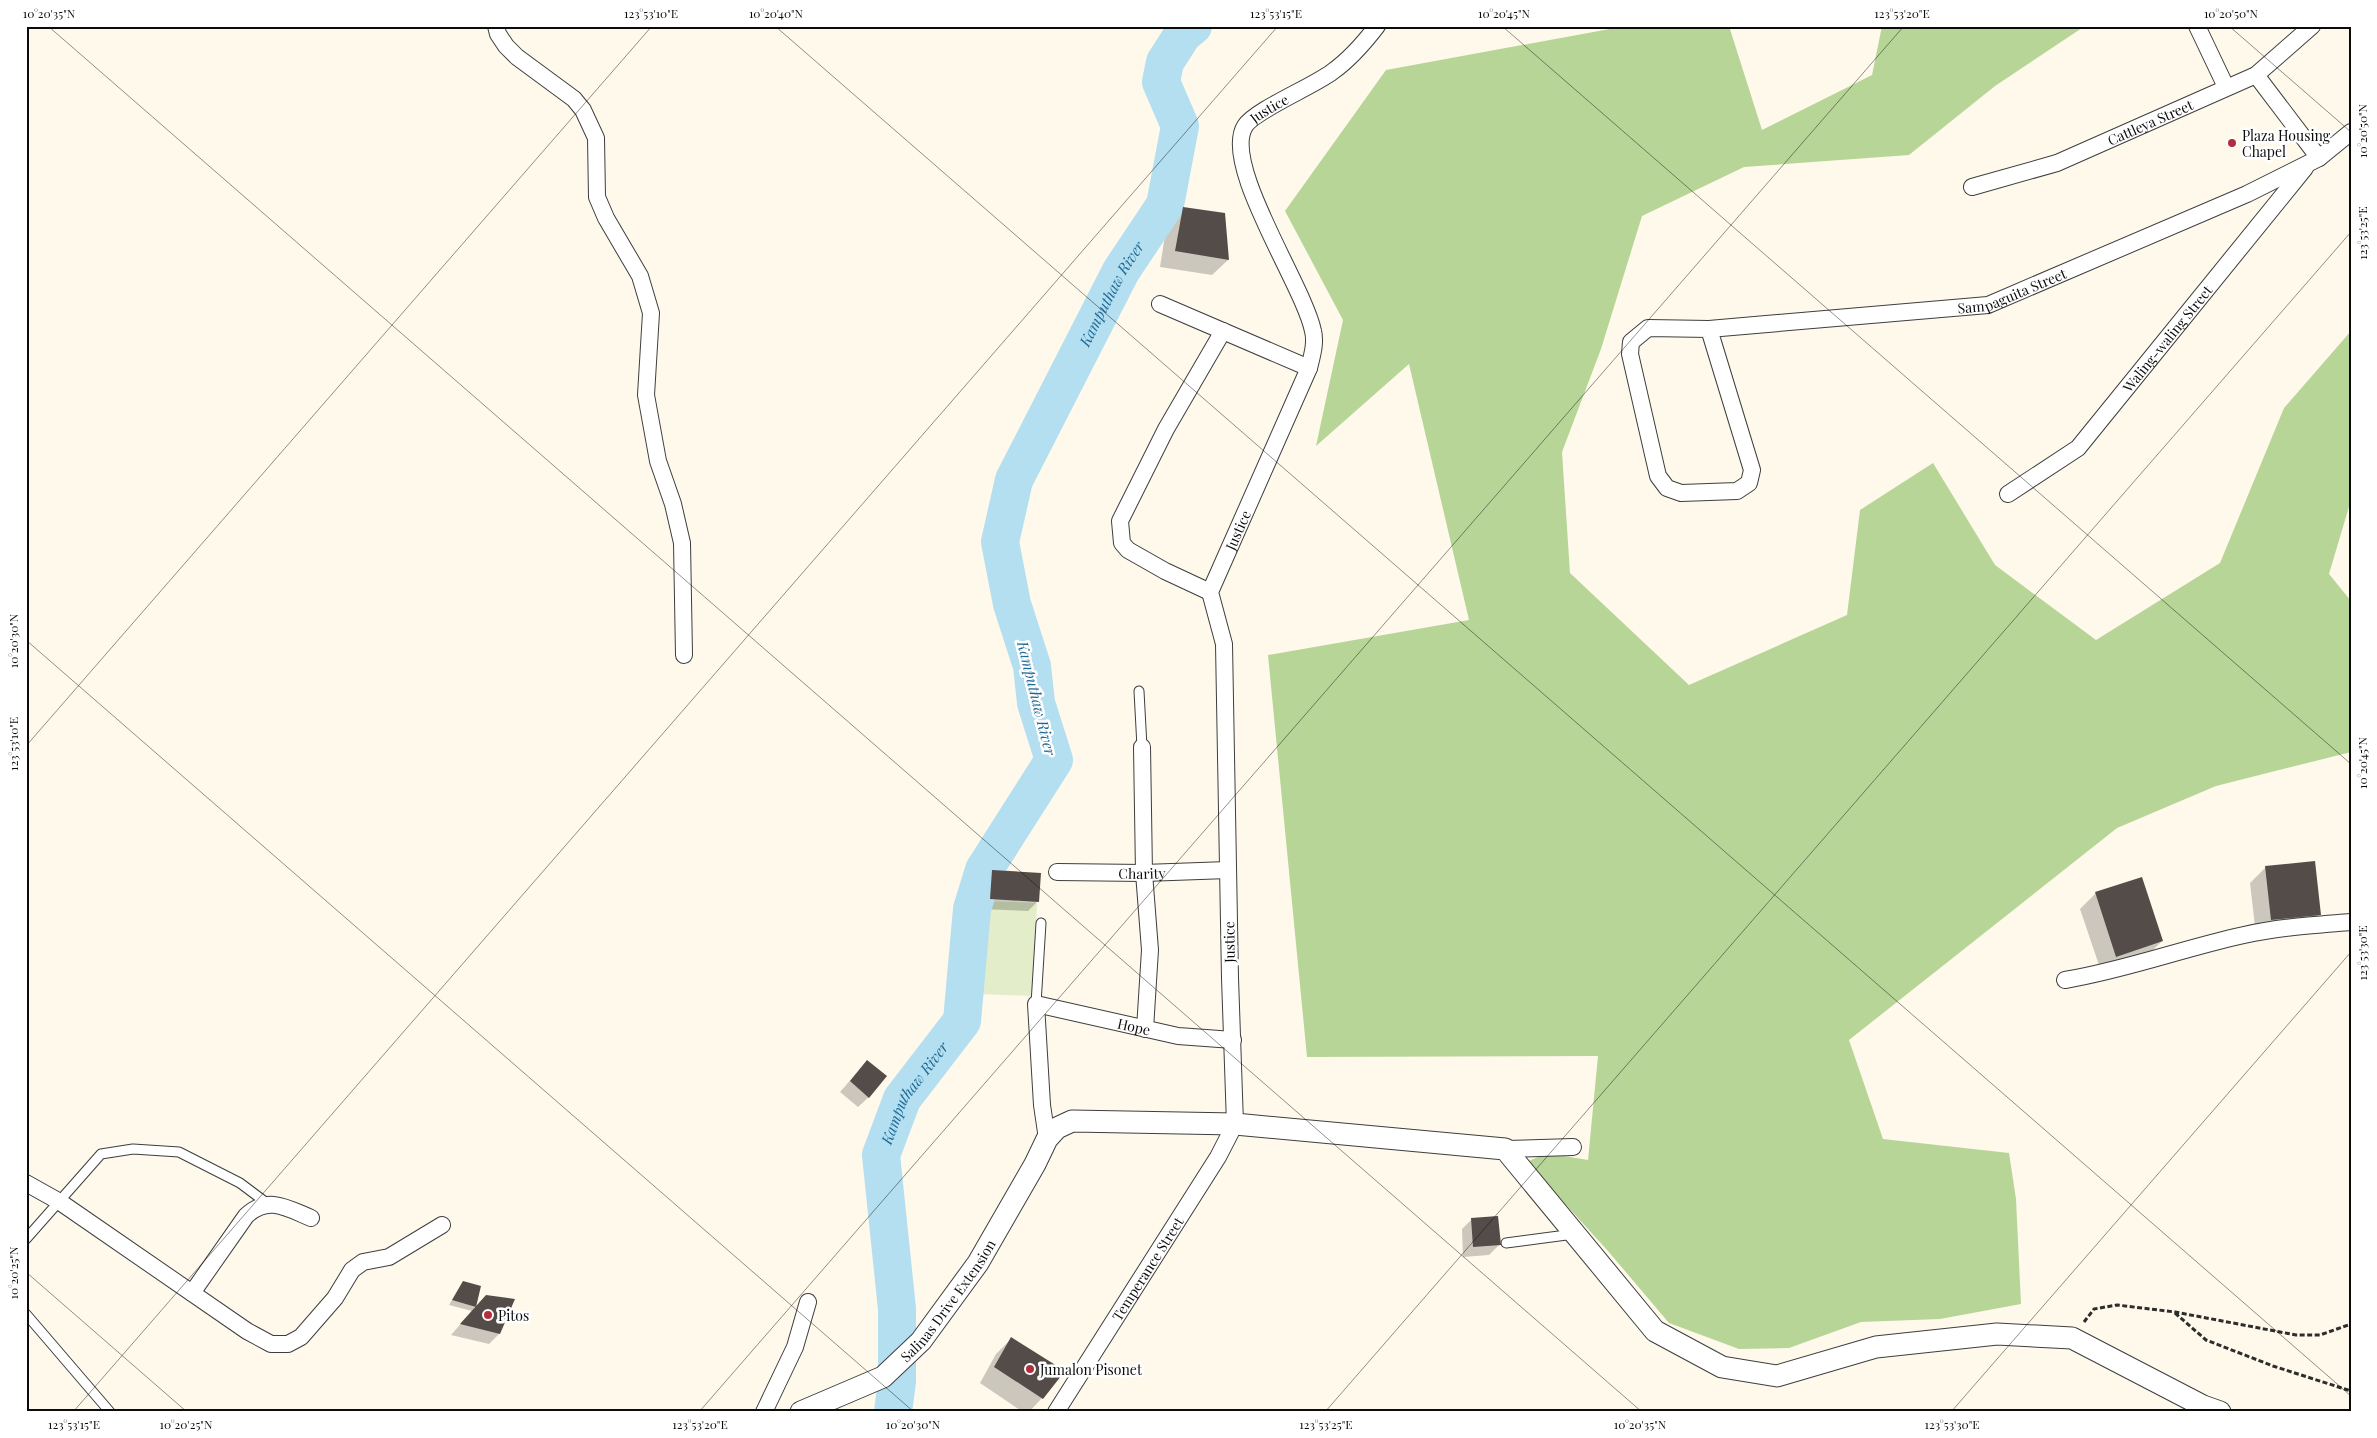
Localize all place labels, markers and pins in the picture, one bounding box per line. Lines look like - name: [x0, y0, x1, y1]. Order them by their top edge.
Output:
- place label: Plaza Housing Chapel: [2242, 126, 2331, 161]
- marker: Plaza Housing Chapel: [2226, 137, 2238, 149]
- place label: Pitos: [498, 1306, 529, 1325]
- marker: Pitos: [482, 1309, 494, 1321]
- place label: Jumalon Pisonet: [1039, 1360, 1143, 1379]
- marker: Jumalon Pisonet: [1024, 1363, 1036, 1375]

